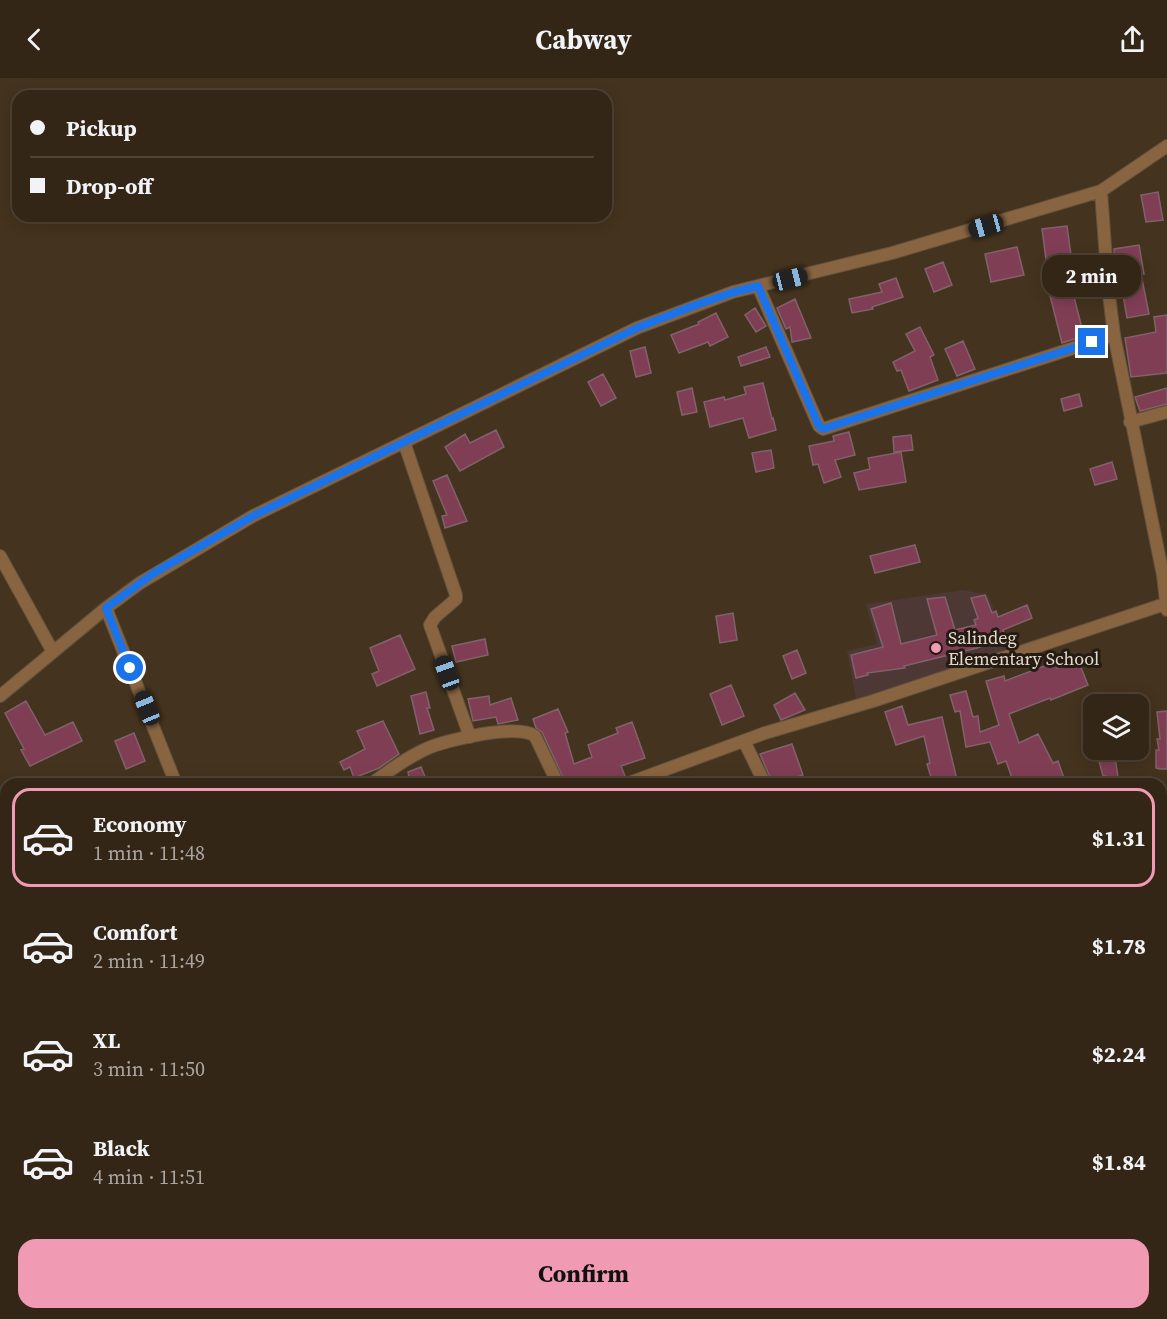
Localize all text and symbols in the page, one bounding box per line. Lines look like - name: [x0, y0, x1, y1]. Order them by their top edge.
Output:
- text: Cabway: [535, 21, 632, 58]
- icon: back: [18, 23, 51, 56]
- icon: share: [1116, 23, 1149, 56]
- text: Pickup: [66, 113, 137, 143]
- text: Drop-off: [66, 171, 152, 201]
- car: [966, 212, 1006, 240]
- callout: 2 min: [1042, 255, 1142, 297]
- text: 2 min: [1066, 262, 1117, 290]
- car: [770, 266, 810, 292]
- route end: [1078, 328, 1105, 355]
- place label: Salindeg Elementary School: [948, 625, 1099, 671]
- marker: Salindeg Elementary School: [929, 641, 943, 655]
- car: [432, 653, 462, 693]
- route start: [116, 654, 143, 681]
- car: [132, 688, 162, 728]
- map controls: [1083, 694, 1149, 760]
- button: layers: [1083, 694, 1149, 760]
- text: Economy: [93, 809, 187, 839]
- icon: car: [21, 811, 75, 865]
- text: $1.31: [1092, 823, 1146, 853]
- text: 1 min · 11:48: [93, 839, 205, 867]
- text: Comfort: [93, 917, 177, 947]
- icon: car: [21, 919, 75, 973]
- text: $1.78: [1092, 931, 1146, 961]
- text: 2 min · 11:49: [93, 947, 205, 975]
- text: XL: [93, 1025, 120, 1055]
- icon: car: [21, 1027, 75, 1081]
- text: $2.24: [1092, 1039, 1146, 1069]
- text: 3 min · 11:50: [93, 1055, 205, 1083]
- text: Black: [93, 1133, 150, 1163]
- icon: car: [21, 1135, 75, 1189]
- text: $1.84: [1092, 1147, 1146, 1177]
- text: 4 min · 11:51: [93, 1163, 205, 1191]
- button: Confirm: [18, 1239, 1149, 1308]

